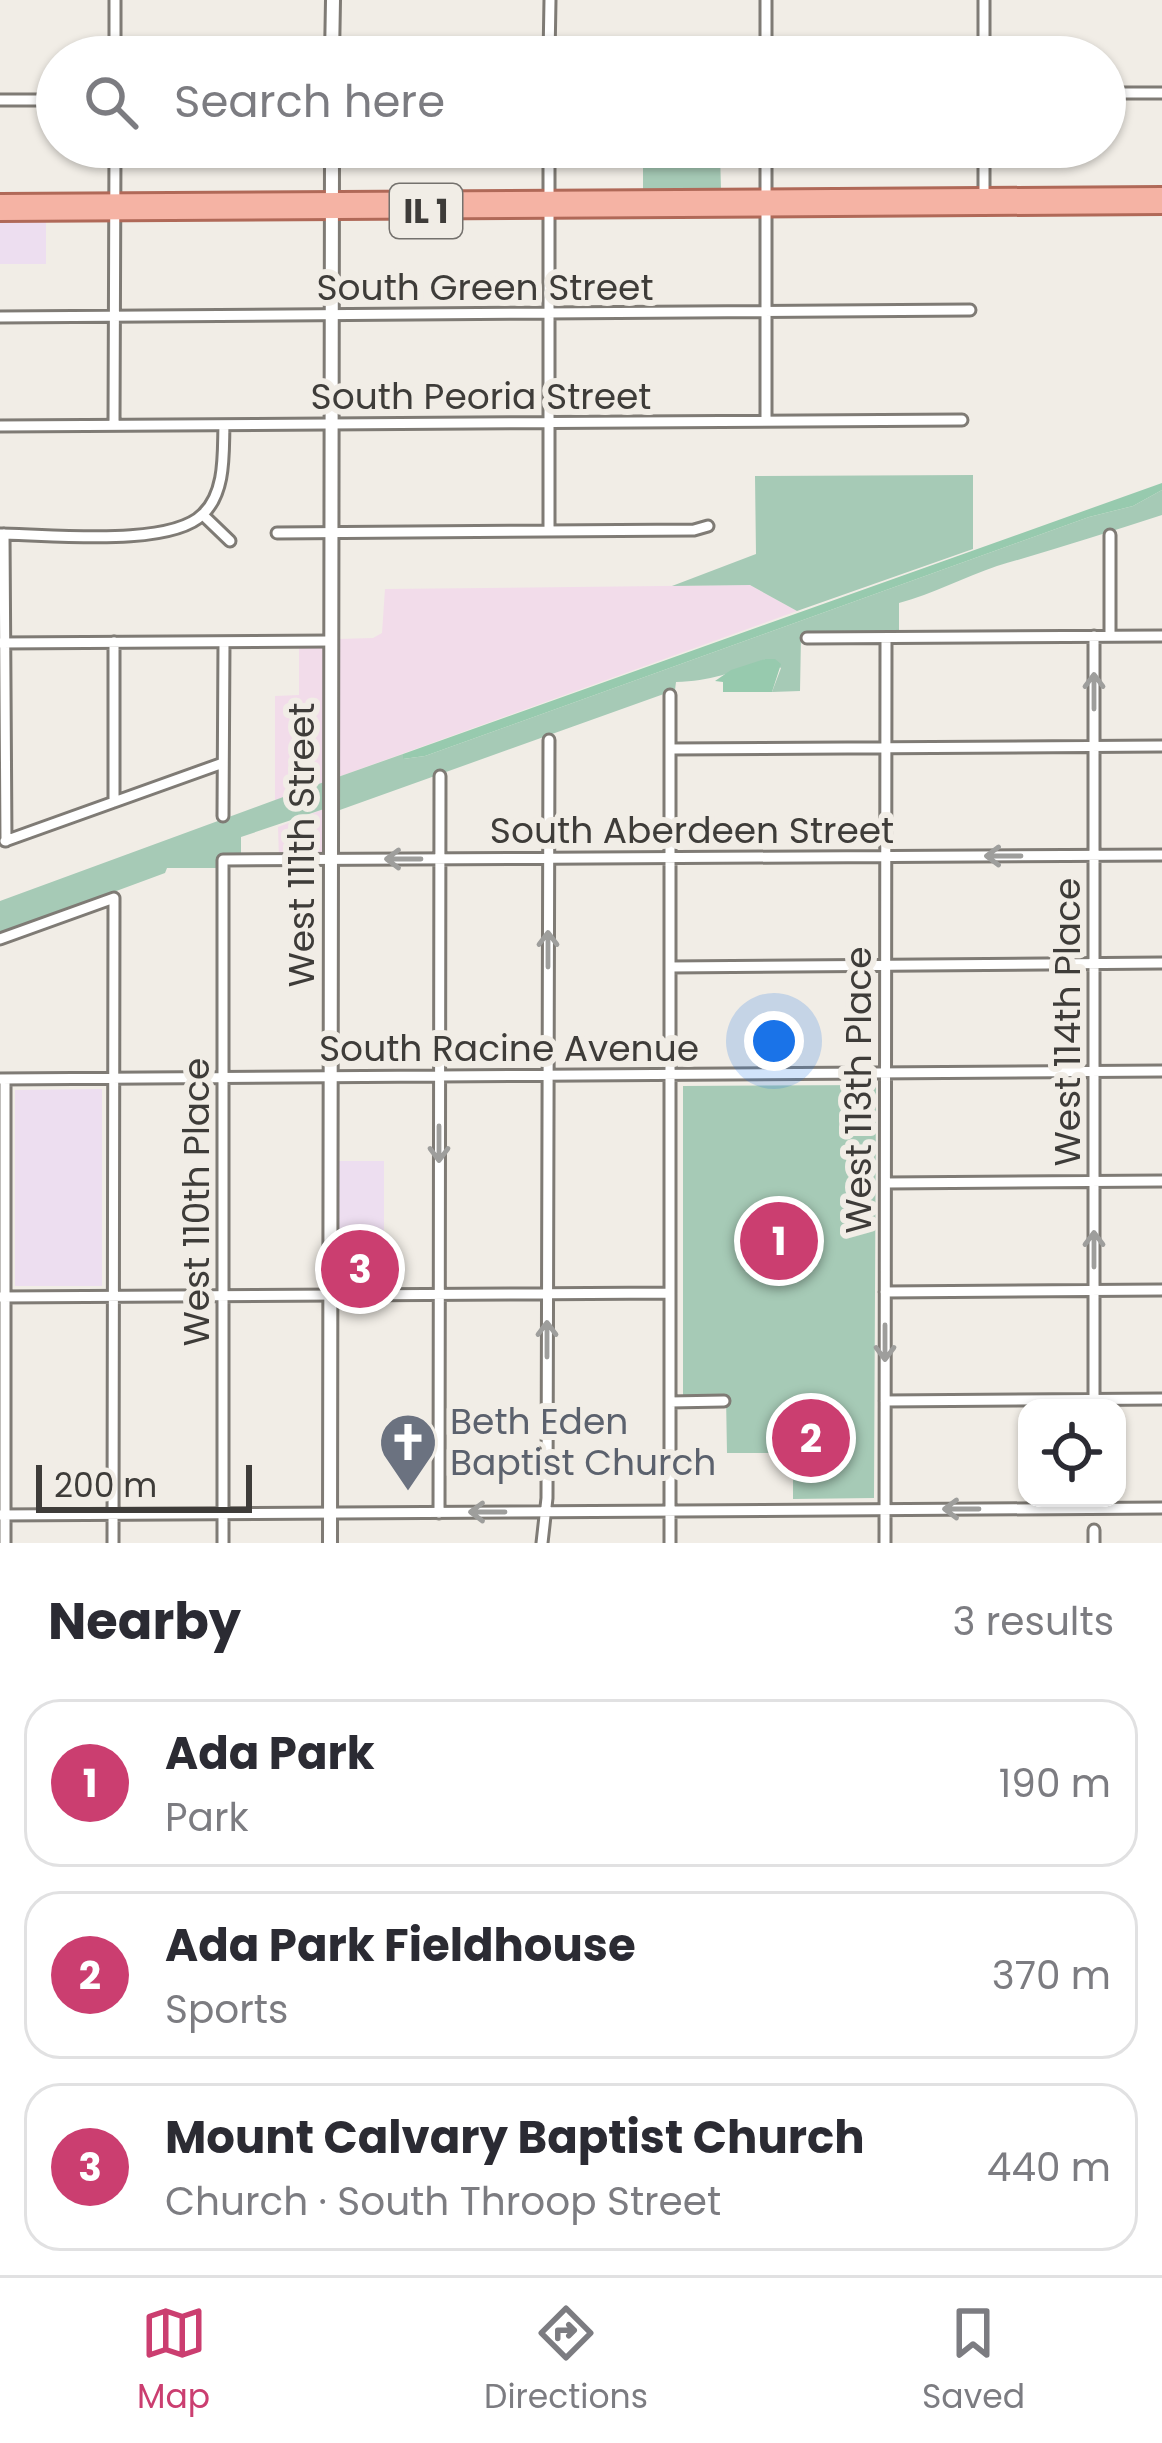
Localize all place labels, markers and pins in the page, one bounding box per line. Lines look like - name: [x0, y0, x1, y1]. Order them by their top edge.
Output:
- pin: 1: [740, 1196, 818, 1286]
- pin: 3: [321, 1224, 399, 1314]
- pin: 2: [772, 1393, 850, 1483]
- place label: Beth Eden Baptist Church: [450, 1396, 716, 1488]
- church icon: Beth Eden Baptist Church: [377, 1411, 439, 1493]

